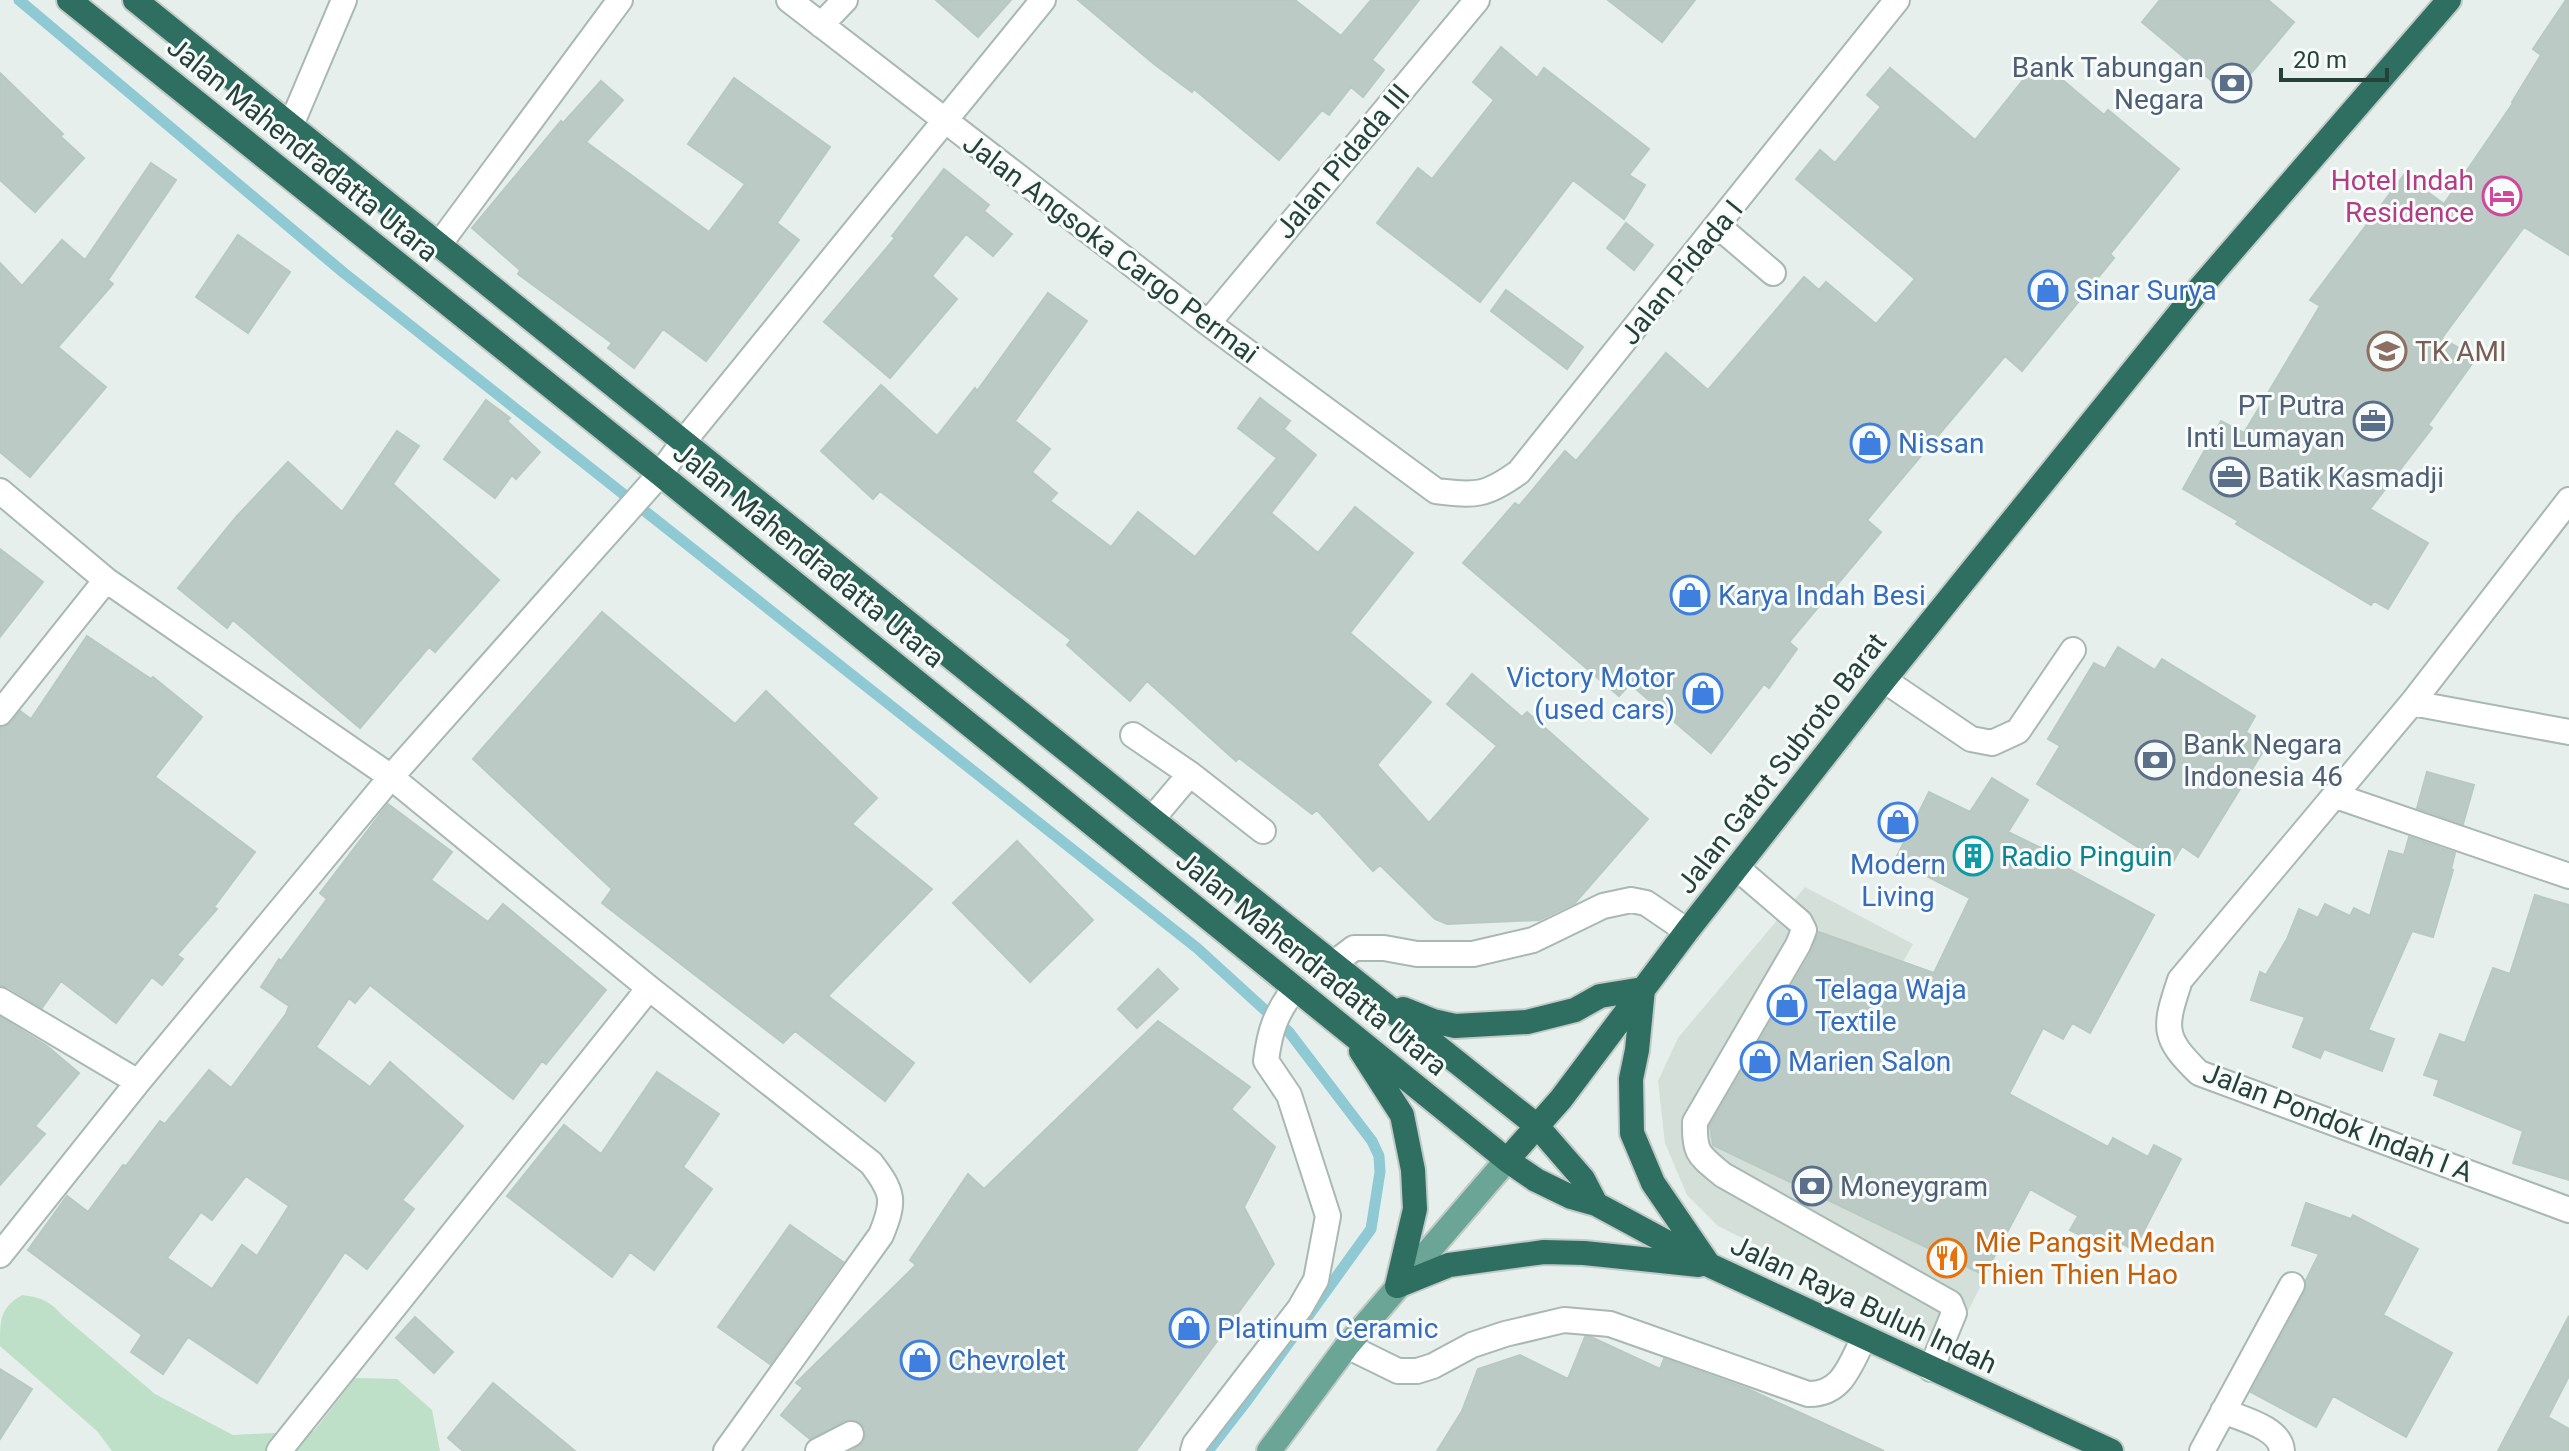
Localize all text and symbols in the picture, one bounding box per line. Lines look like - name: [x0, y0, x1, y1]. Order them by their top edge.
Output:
- street label: Jalan Mahendradatta Utara: [161, 30, 445, 269]
- scale bar: [2281, 32, 2387, 82]
- text: 20 m: [2293, 46, 2347, 74]
- place label: Bank Tabungan Negara: [2012, 51, 2204, 116]
- bank icon: Bank Tabungan Negara: [2211, 62, 2253, 104]
- street label: Jalan Pidada III: [1268, 77, 1417, 245]
- street label: Jalan Angsoka Cargo Permai: [957, 127, 1265, 370]
- place label: Hotel Indah Residence: [2331, 164, 2474, 229]
- hotel icon: Hotel Indah Residence: [2481, 175, 2523, 217]
- street label: Jalan Pidada I: [1613, 193, 1750, 351]
- shop icon: Sinar Surya: [2027, 269, 2069, 311]
- place label: Sinar Surya: [2076, 274, 2217, 307]
- school or university icon: TK AMI: [2366, 330, 2408, 372]
- place label: TK AMI: [2415, 335, 2507, 368]
- place label: PT Putra Inti Lumayan: [2186, 389, 2345, 454]
- office icon: PT Putra Inti Lumayan: [2352, 400, 2394, 442]
- shop icon: Nissan: [1849, 422, 1891, 464]
- place label: Nissan: [1898, 427, 1984, 460]
- street label: Jalan Mahendradatta Utara: [667, 436, 951, 675]
- office icon: Batik Kasmadji: [2209, 456, 2251, 498]
- place label: Batik Kasmadji: [2258, 461, 2444, 494]
- shop icon: Karya Indah Besi: [1669, 574, 1711, 616]
- place label: Karya Indah Besi: [1718, 579, 1926, 612]
- street label: Jalan Gatot Subroto Barat: [1670, 627, 1893, 900]
- place label: Victory Motor (used cars): [1506, 661, 1676, 726]
- shop icon: Victory Motor (used cars): [1682, 672, 1724, 714]
- place label: Bank Negara Indonesia 46: [2183, 728, 2343, 793]
- bank icon: Bank Negara Indonesia 46: [2134, 739, 2176, 781]
- shop icon: Modern Living: [1877, 801, 1919, 843]
- building icon: Radio Pinguin: [1952, 835, 1994, 877]
- place label: Radio Pinguin: [2001, 840, 2172, 873]
- street label: Jalan Mahendradatta Utara: [1170, 844, 1454, 1083]
- place label: Modern Living: [1850, 848, 1946, 913]
- place label: Telaga Waja Textile: [1815, 973, 1967, 1038]
- shop icon: Telaga Waja Textile: [1766, 984, 1808, 1026]
- shop icon: Marien Salon: [1739, 1040, 1781, 1082]
- place label: Marien Salon: [1788, 1045, 1951, 1078]
- street label: Jalan Pondok Indah I A: [2198, 1056, 2477, 1189]
- bank icon: Moneygram: [1791, 1165, 1833, 1207]
- place label: Moneygram: [1840, 1170, 1988, 1203]
- place label: Mie Pangsit Medan Thien Thien Hao: [1975, 1226, 2215, 1291]
- street label: Jalan Raya Buluh Indah: [1726, 1228, 2002, 1381]
- restaurant icon: Mie Pangsit Medan Thien Thien Hao: [1926, 1237, 1968, 1279]
- shop icon: Platinum Ceramic: [1168, 1307, 1210, 1349]
- place label: Platinum Ceramic: [1217, 1312, 1438, 1345]
- shop icon: Chevrolet: [899, 1339, 941, 1381]
- place label: Chevrolet: [948, 1344, 1066, 1377]

